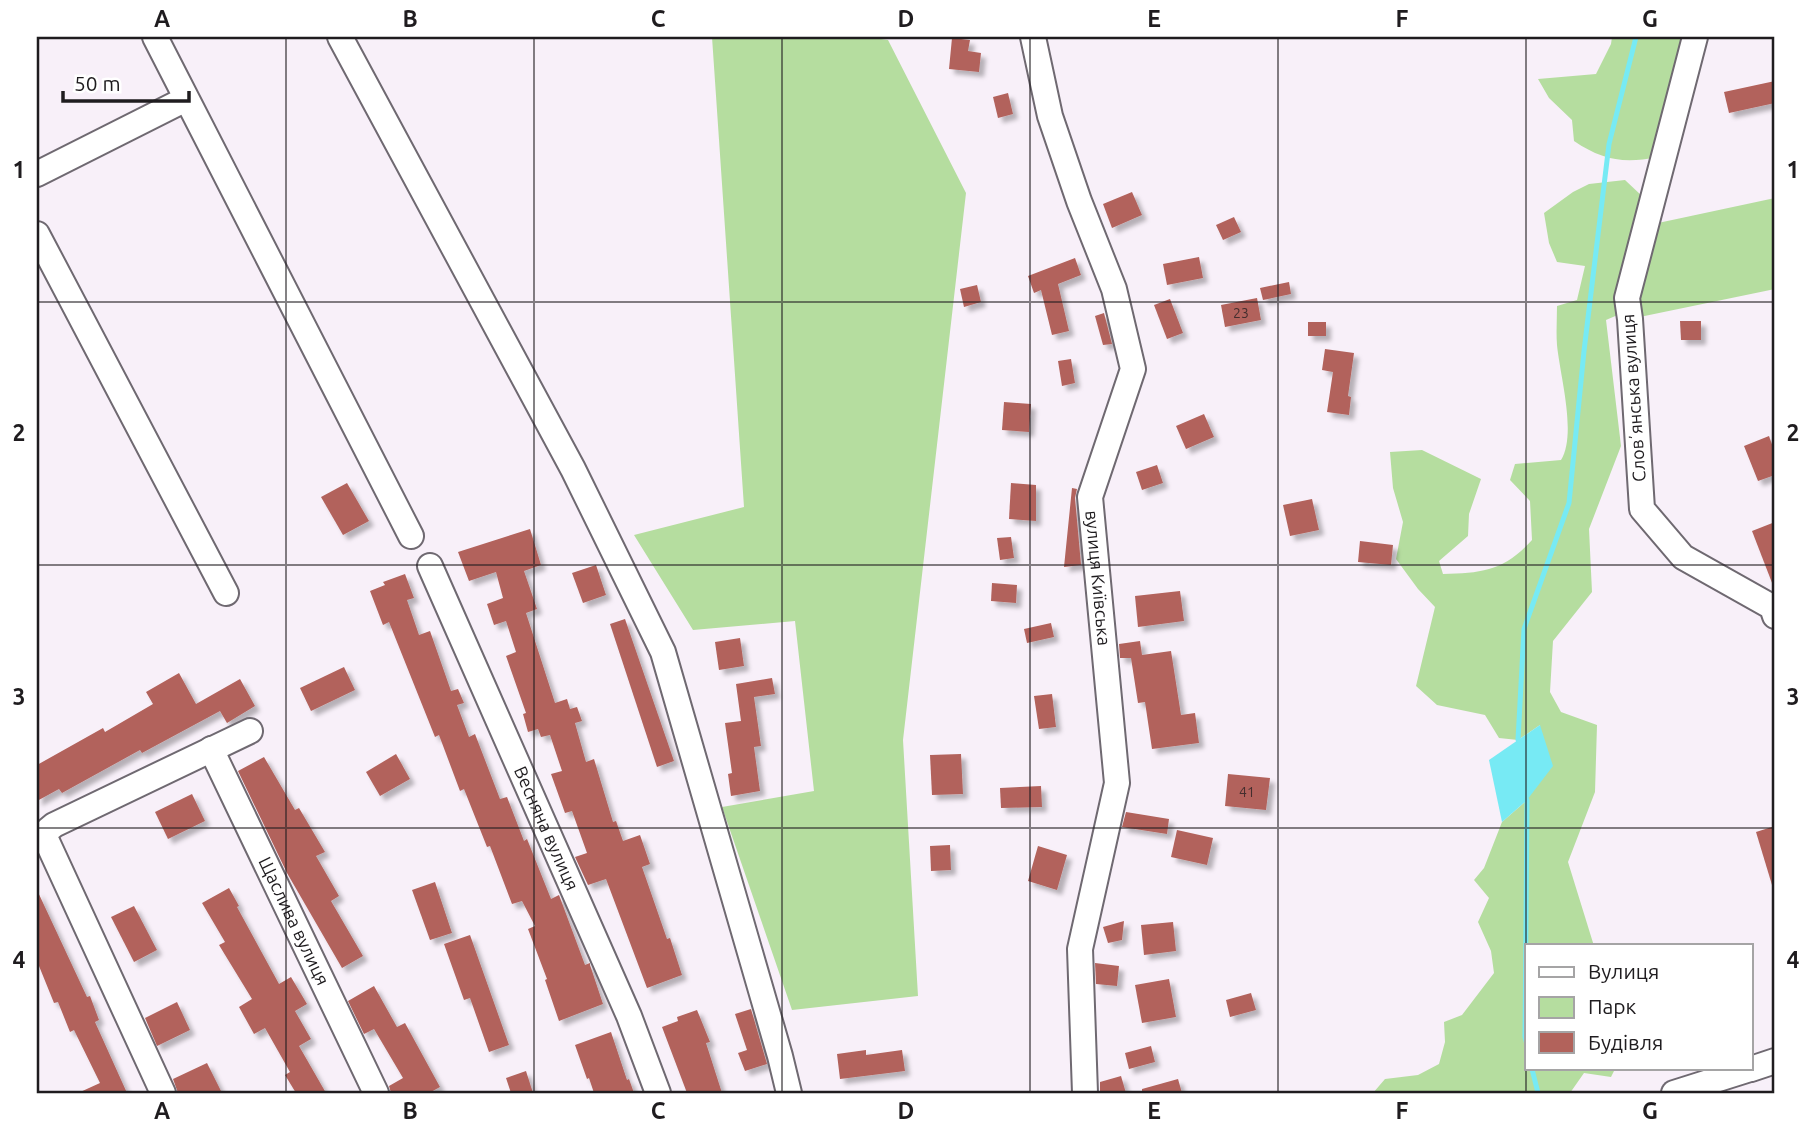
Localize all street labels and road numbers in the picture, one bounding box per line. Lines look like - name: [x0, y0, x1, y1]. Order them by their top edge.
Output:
- street label: Словʼянська вулиця: [1617, 313, 1649, 483]
- street label: вулиця Київська: [1082, 509, 1115, 647]
- street label: Весняна вулиця: [511, 763, 583, 893]
- street label: Щаслива вулиця: [255, 853, 334, 988]

